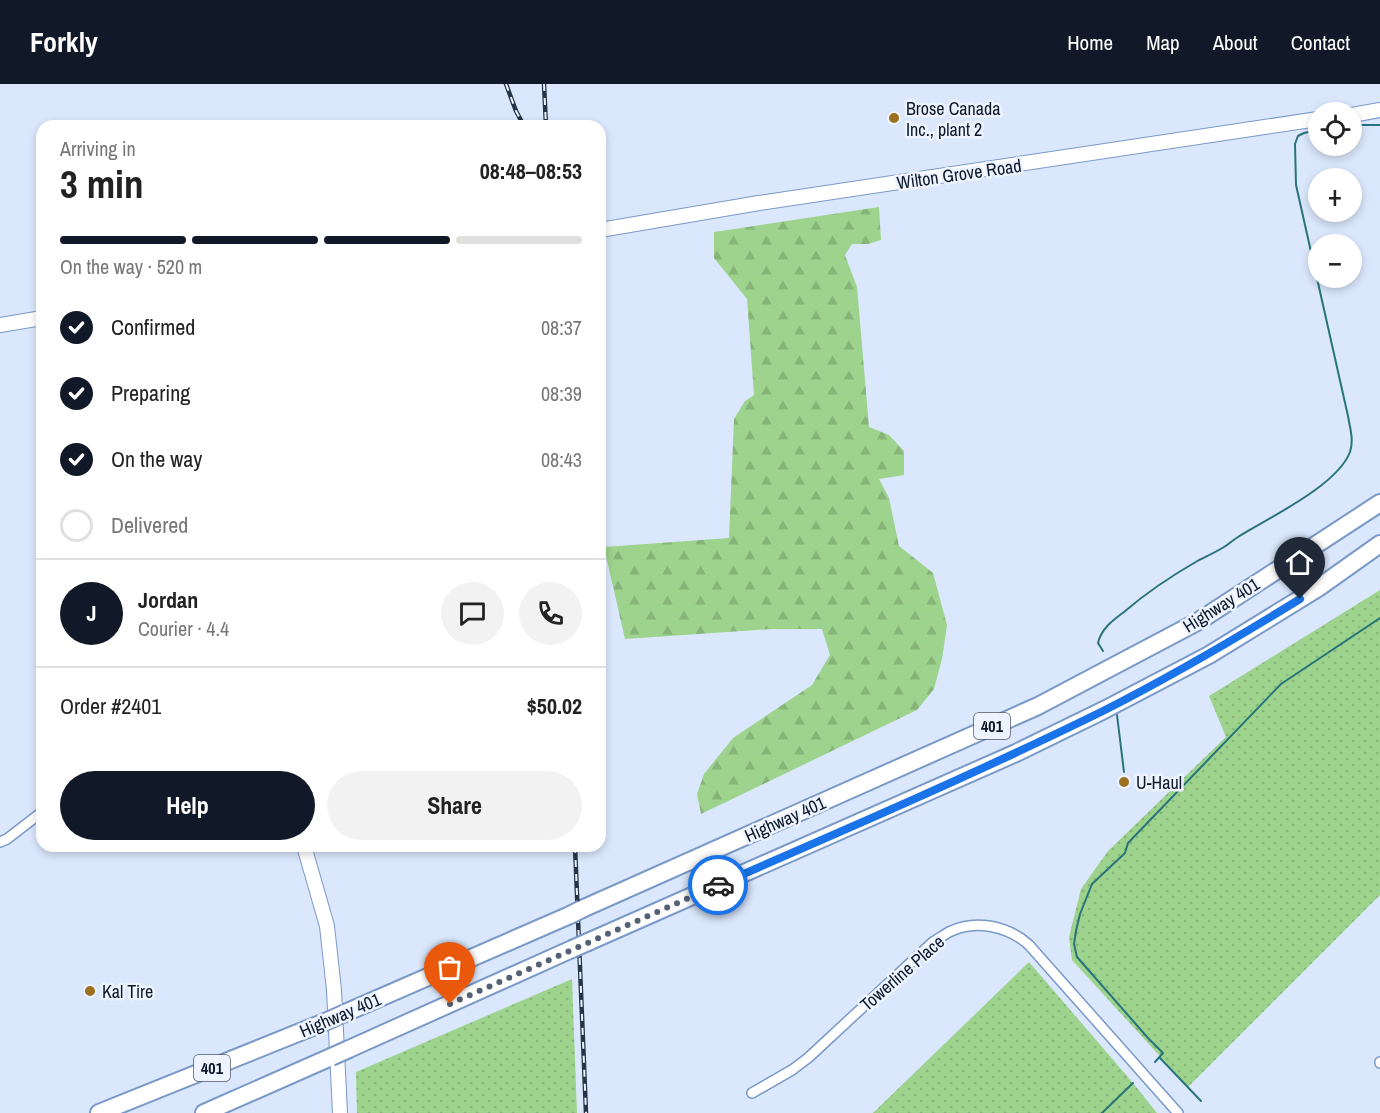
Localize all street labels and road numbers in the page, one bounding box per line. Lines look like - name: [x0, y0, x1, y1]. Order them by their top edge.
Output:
- street label: Wilton Grove Road: [895, 153, 1023, 195]
- street label: Highway 401: [1178, 571, 1265, 638]
- road number: 401: [974, 713, 1010, 739]
- street label: Highway 401: [741, 790, 830, 848]
- street label: Towerline Place: [854, 929, 950, 1017]
- street label: Highway 401: [295, 986, 385, 1043]
- road number: 401: [194, 1055, 230, 1081]

